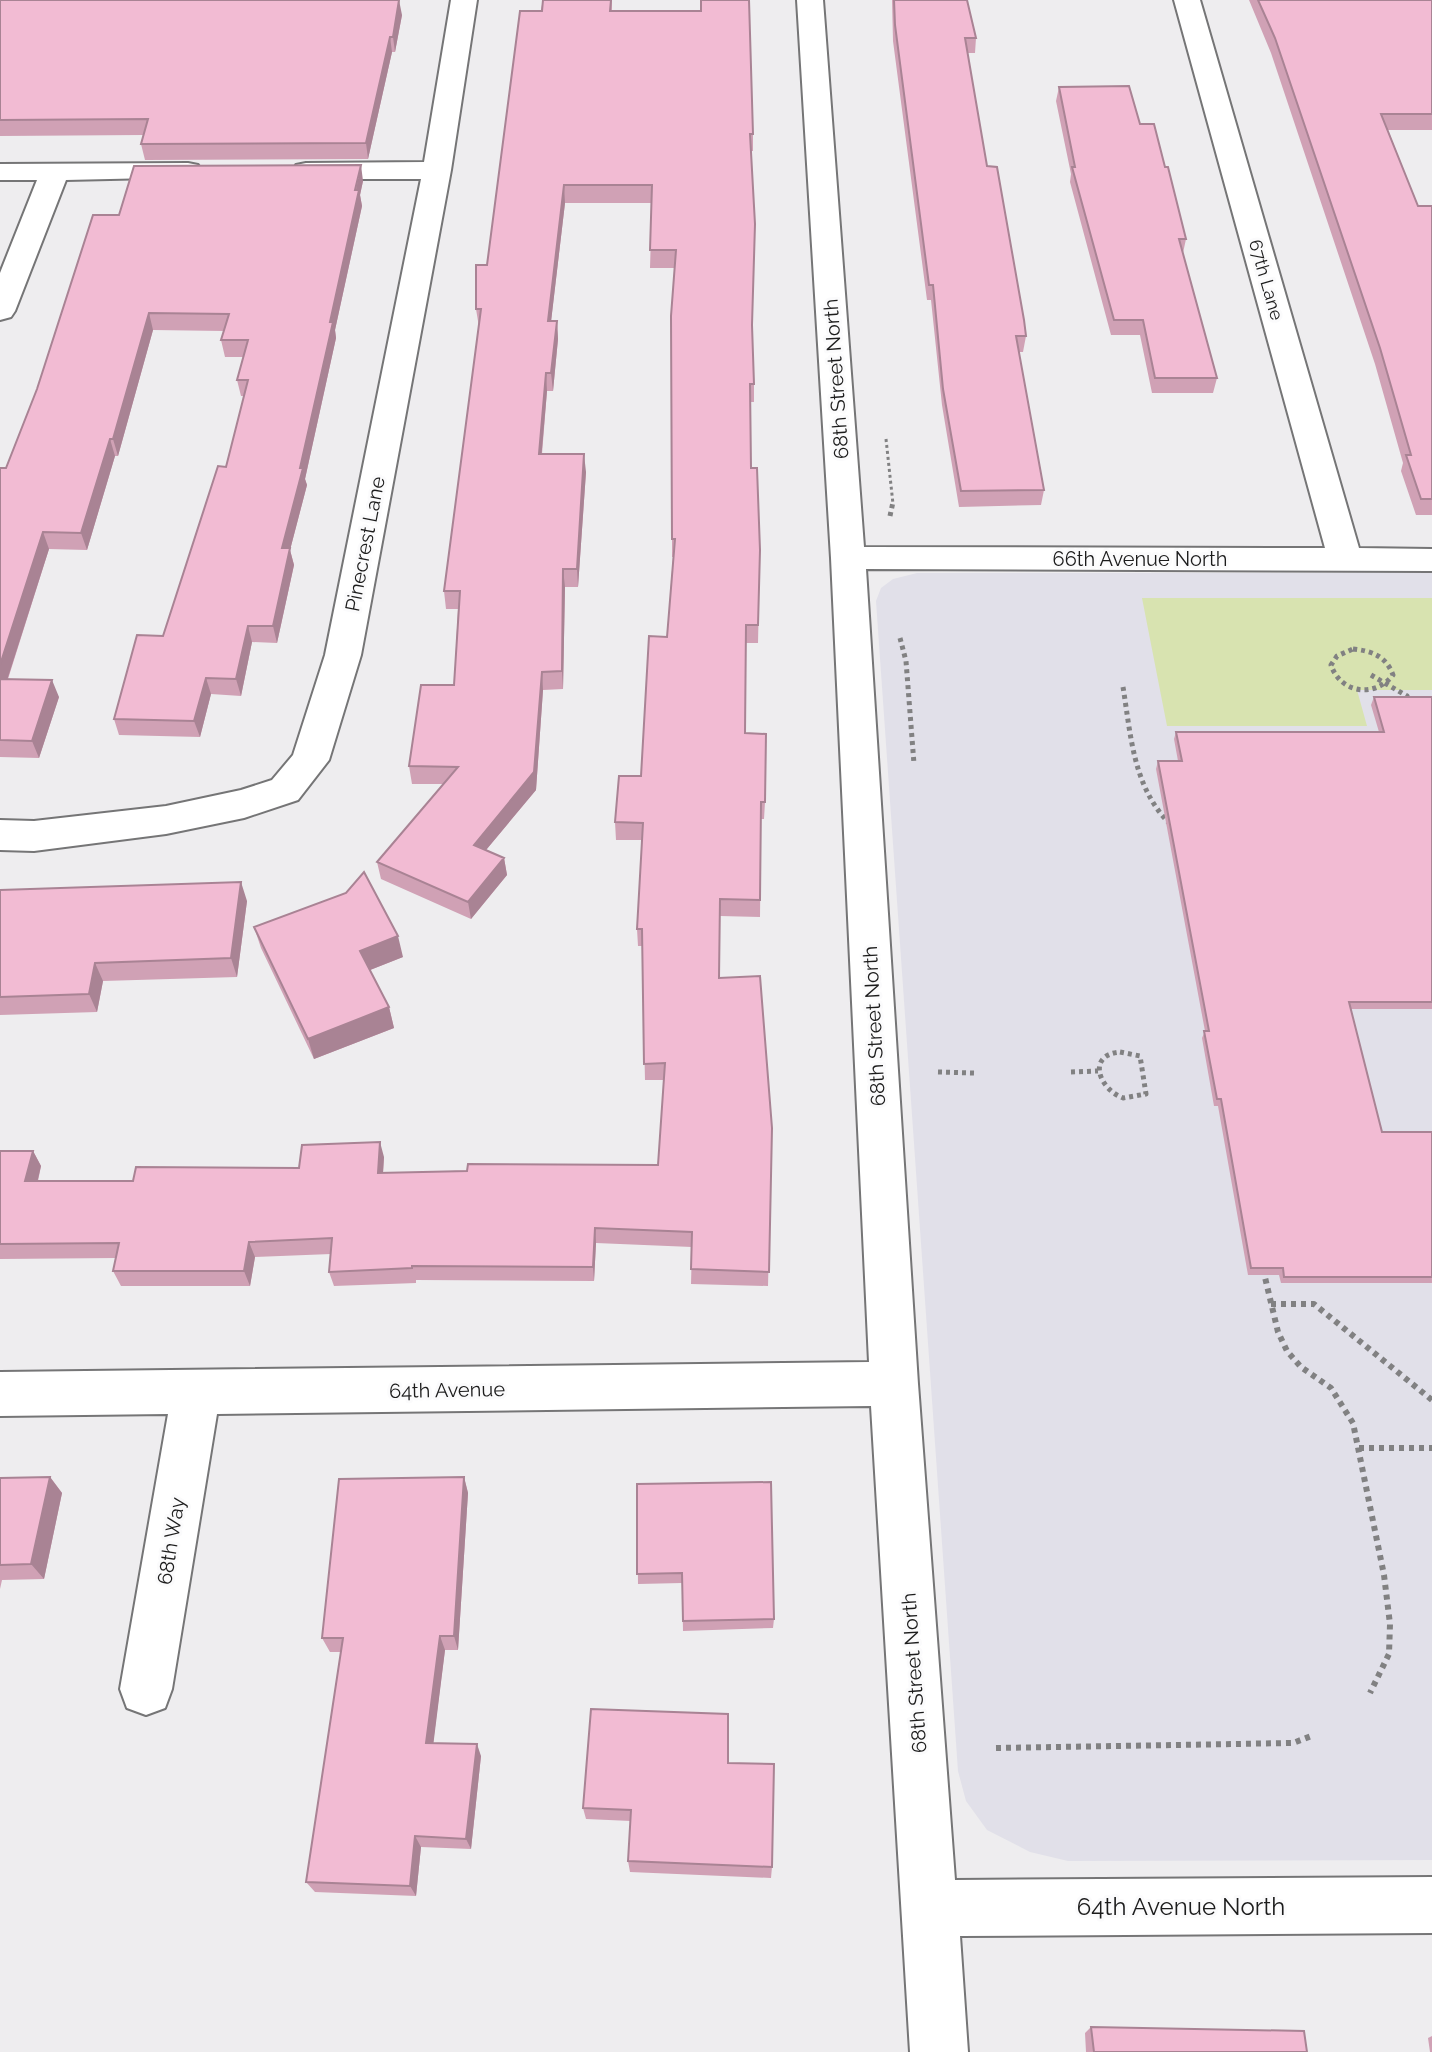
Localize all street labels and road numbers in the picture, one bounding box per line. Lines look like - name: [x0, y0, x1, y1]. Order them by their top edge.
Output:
- street label: 67th Lane: [1245, 237, 1288, 323]
- street label: 68th Street North: [818, 298, 854, 460]
- street label: Pinecrest Lane: [340, 474, 390, 614]
- street label: 66th Avenue North: [1053, 547, 1227, 571]
- street label: 68th Street North: [858, 945, 890, 1107]
- street label: 64th Avenue: [389, 1377, 505, 1403]
- street label: 68th Way: [152, 1496, 190, 1586]
- street label: 68th Street North: [896, 1592, 932, 1754]
- street label: 64th Avenue North: [1077, 1892, 1285, 1921]

